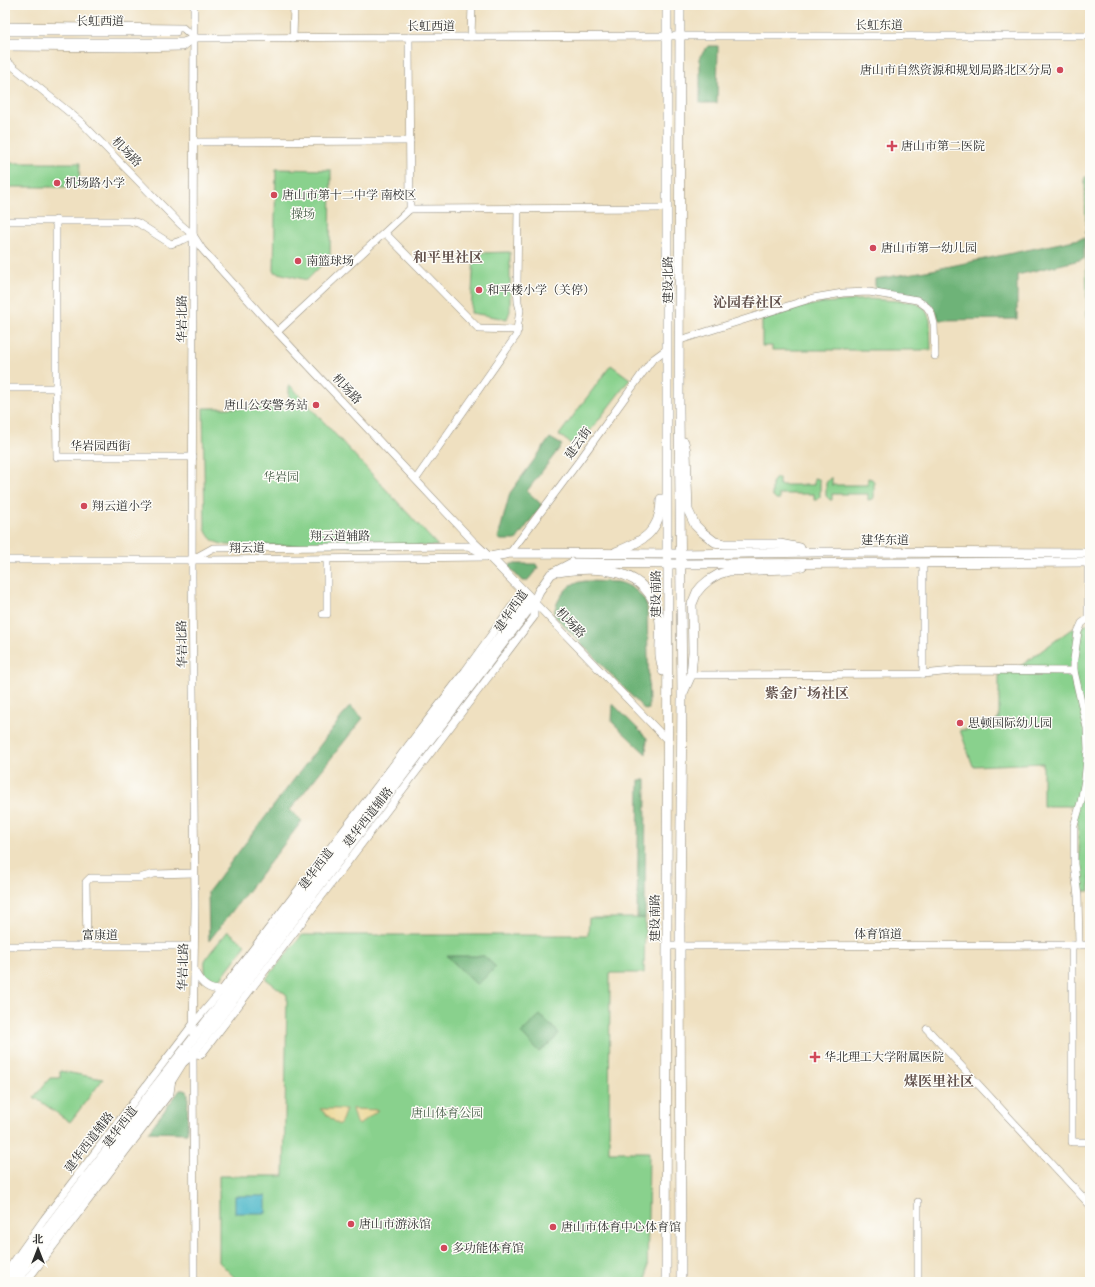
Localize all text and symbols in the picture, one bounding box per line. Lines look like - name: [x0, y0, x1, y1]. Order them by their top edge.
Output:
- street label: 长虹西道: [76, 14, 124, 30]
- street label: 长虹东道: [855, 18, 903, 34]
- street label: 长虹西道: [407, 19, 455, 35]
- place label: 唐山市自然资源和规划局路北区分局: [860, 63, 1052, 79]
- marker: 唐山市自然资源和规划局路北区分局: [1055, 65, 1065, 75]
- street label: 机场路: [108, 134, 145, 171]
- place label: 唐山市第二医院: [901, 139, 985, 155]
- marker: 唐山市第二医院: [886, 140, 898, 152]
- place label: 机场路小学: [65, 176, 125, 192]
- marker: 机场路小学: [52, 178, 62, 188]
- place label: 唐山市第十二中学 南校区: [282, 188, 416, 204]
- marker: 唐山市第十二中学 南校区: [269, 190, 279, 200]
- park label: 操场: [291, 207, 315, 223]
- place label: 唐山市第一幼儿园: [881, 241, 977, 257]
- marker: 唐山市第一幼儿园: [868, 243, 878, 253]
- district label: 和平里社区: [413, 249, 483, 268]
- place label: 南篮球场: [306, 254, 354, 270]
- marker: 南篮球场: [293, 256, 303, 266]
- street label: 建设北路: [661, 256, 677, 304]
- place label: 和平楼小学（关停）: [487, 283, 595, 299]
- marker: 和平楼小学（关停）: [474, 285, 484, 295]
- district label: 沁园春社区: [713, 294, 783, 313]
- street label: 华岩北路: [175, 295, 191, 343]
- street label: 机场路: [328, 371, 364, 408]
- place label: 唐山公安警务站: [224, 398, 308, 414]
- marker: 唐山公安警务站: [311, 400, 321, 410]
- street label: 建云街: [562, 424, 596, 463]
- street label: 华岩园西街: [70, 439, 131, 455]
- park label: 华岩园: [263, 470, 299, 486]
- place label: 翔云道小学: [92, 499, 152, 515]
- marker: 翔云道小学: [79, 501, 89, 511]
- street label: 翔云道辅路: [310, 529, 370, 545]
- street label: 建华东道: [861, 533, 909, 549]
- street label: 翔云道: [229, 541, 265, 557]
- street label: 建设南路: [649, 570, 665, 618]
- street label: 建华西道: [491, 587, 532, 636]
- street label: 机场路: [552, 605, 589, 642]
- street label: 华岩北路: [175, 620, 191, 668]
- district label: 紫金广场社区: [765, 685, 849, 704]
- place label: 思顿国际幼儿园: [968, 716, 1052, 732]
- marker: 思顿国际幼儿园: [955, 718, 965, 728]
- street label: 建华西道辅路: [340, 784, 397, 851]
- street label: 建华西道: [296, 846, 338, 894]
- street label: 建设南路: [648, 894, 664, 942]
- street label: 体育馆道: [854, 927, 902, 943]
- street label: 富康道: [82, 928, 118, 944]
- street label: 华岩北路: [176, 943, 192, 991]
- place label: 华北理工大学附属医院: [824, 1050, 944, 1066]
- marker: 华北理工大学附属医院: [809, 1051, 821, 1063]
- district label: 煤医里社区: [904, 1073, 974, 1092]
- street label: 建华西道: [100, 1104, 142, 1152]
- park label: 唐山体育公园: [411, 1106, 483, 1122]
- street label: 建华西道辅路: [62, 1109, 118, 1176]
- place label: 唐山市游泳馆: [359, 1217, 431, 1233]
- marker: 唐山市游泳馆: [346, 1219, 356, 1229]
- place label: 唐山市体育中心体育馆: [561, 1220, 681, 1236]
- marker: 唐山市体育中心体育馆: [548, 1222, 558, 1232]
- north arrow: [18, 1229, 58, 1269]
- text: 北: [33, 1233, 44, 1248]
- place label: 多功能体育馆: [452, 1241, 524, 1257]
- marker: 多功能体育馆: [439, 1243, 449, 1253]

